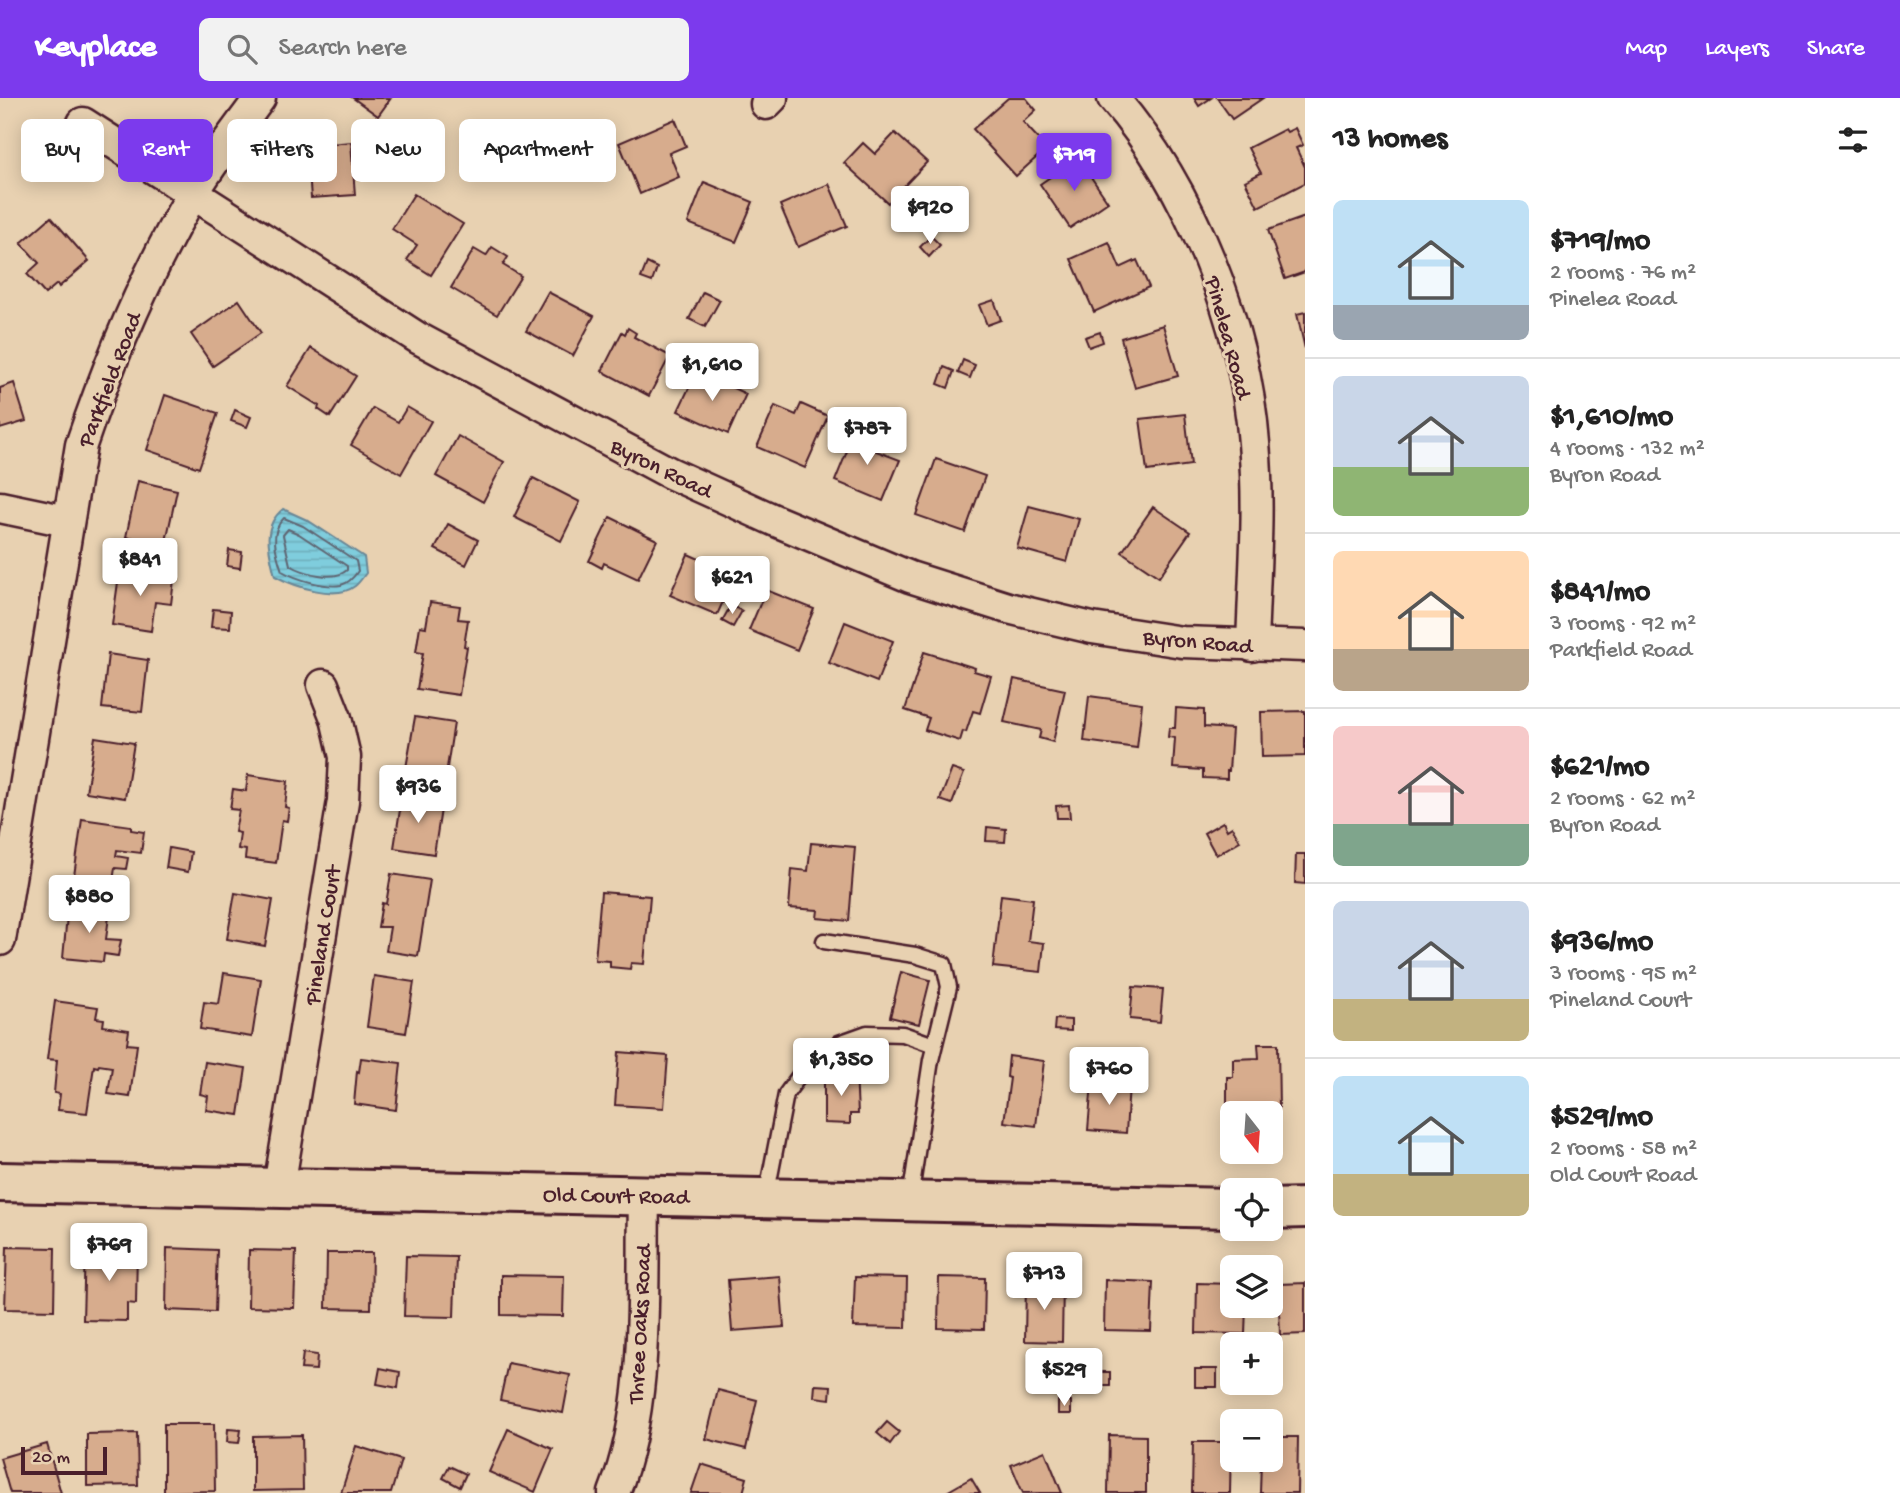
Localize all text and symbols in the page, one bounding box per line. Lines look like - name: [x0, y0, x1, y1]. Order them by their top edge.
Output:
- search box: [199, 18, 689, 81]
- text: Keyplace: [35, 30, 157, 68]
- icon: search: [223, 30, 261, 68]
- text: Search here: [279, 34, 407, 65]
- text: Map: [1625, 35, 1667, 64]
- text: Layers: [1705, 35, 1769, 64]
- text: Share: [1807, 35, 1865, 64]
- chip: Buy: [21, 119, 104, 182]
- chip: Rent: [118, 119, 213, 182]
- chip: Filters: [227, 119, 337, 182]
- chip: New: [351, 119, 445, 182]
- chip: Apartment: [459, 119, 616, 182]
- icon: filters: [1834, 121, 1872, 159]
- text: 13 homes: [1333, 123, 1447, 158]
- pin: $719: [1033, 134, 1115, 193]
- text: $719: [1052, 142, 1096, 169]
- pin: $920: [889, 186, 971, 246]
- text: $920: [907, 195, 953, 222]
- text: $719/mo: [1550, 225, 1650, 260]
- icon: home: [1389, 228, 1473, 312]
- text: 2 rooms · 76 m²: [1550, 260, 1696, 287]
- street label: Pinelea Road: [1197, 273, 1256, 404]
- text: Pinelea Road: [1550, 287, 1676, 314]
- street label: Parkfield Road: [73, 308, 150, 452]
- pin: $1,610: [655, 344, 769, 403]
- text: $1,610: [682, 352, 742, 379]
- text: $1,610/mo: [1550, 401, 1673, 436]
- icon: home: [1389, 404, 1473, 488]
- pin: $787: [826, 408, 908, 467]
- text: $787: [844, 416, 890, 443]
- street label: Byron Road: [604, 434, 717, 507]
- text: 4 rooms · 132 m²: [1550, 436, 1705, 463]
- text: Byron Road: [1550, 463, 1660, 490]
- pin: $841: [99, 538, 181, 598]
- text: $841: [118, 547, 162, 574]
- pin: $621: [691, 556, 773, 616]
- text: $621: [711, 565, 753, 592]
- text: $841/mo: [1550, 576, 1650, 611]
- icon: home: [1389, 579, 1473, 663]
- text: 3 rooms · 92 m²: [1550, 611, 1696, 638]
- street label: Byron Road: [1141, 625, 1255, 662]
- text: Parkfield Road: [1550, 638, 1692, 665]
- text: $621/mo: [1550, 751, 1650, 786]
- icon: home: [1389, 754, 1473, 838]
- pin: $936: [377, 766, 459, 825]
- text: $936: [395, 774, 441, 801]
- text: 2 rooms · 62 m²: [1550, 786, 1695, 813]
- text: Byron Road: [1550, 813, 1660, 840]
- street label: Pineland Court: [300, 862, 349, 1008]
- pin: $880: [48, 876, 130, 935]
- text: $880: [65, 884, 113, 911]
- text: $936/mo: [1550, 926, 1653, 961]
- icon: home: [1389, 929, 1473, 1013]
- text: 3 rooms · 95 m²: [1550, 961, 1697, 988]
- text: Pineland Court: [1550, 988, 1691, 1015]
- pin: $1,350: [784, 1038, 898, 1098]
- text: $1,350: [809, 1047, 873, 1074]
- pin: $760: [1068, 1048, 1150, 1107]
- text: $760: [1085, 1056, 1133, 1083]
- north arrow: [1220, 1101, 1283, 1164]
- map controls: [1220, 1101, 1283, 1472]
- text: $529/mo: [1550, 1101, 1653, 1136]
- icon: home: [1389, 1104, 1473, 1188]
- text: 2 rooms · 58 m²: [1550, 1136, 1697, 1163]
- text: Old Court Road: [1550, 1163, 1696, 1190]
- button: locate: [1220, 1178, 1283, 1241]
- street label: Old Court Road: [543, 1183, 691, 1212]
- pin: $769: [68, 1224, 150, 1283]
- text: $769: [86, 1232, 132, 1259]
- street label: Three Oaks Road: [624, 1242, 659, 1407]
- pin: $713: [1003, 1252, 1085, 1312]
- button: layers: [1220, 1255, 1283, 1318]
- text: $713: [1022, 1261, 1066, 1288]
- button: +: [1220, 1332, 1283, 1395]
- pin: $529: [1023, 1348, 1105, 1408]
- text: $529: [1041, 1357, 1087, 1384]
- button: −: [1220, 1409, 1283, 1472]
- scale bar: [21, 1444, 107, 1476]
- text: 20 m: [32, 1447, 70, 1470]

